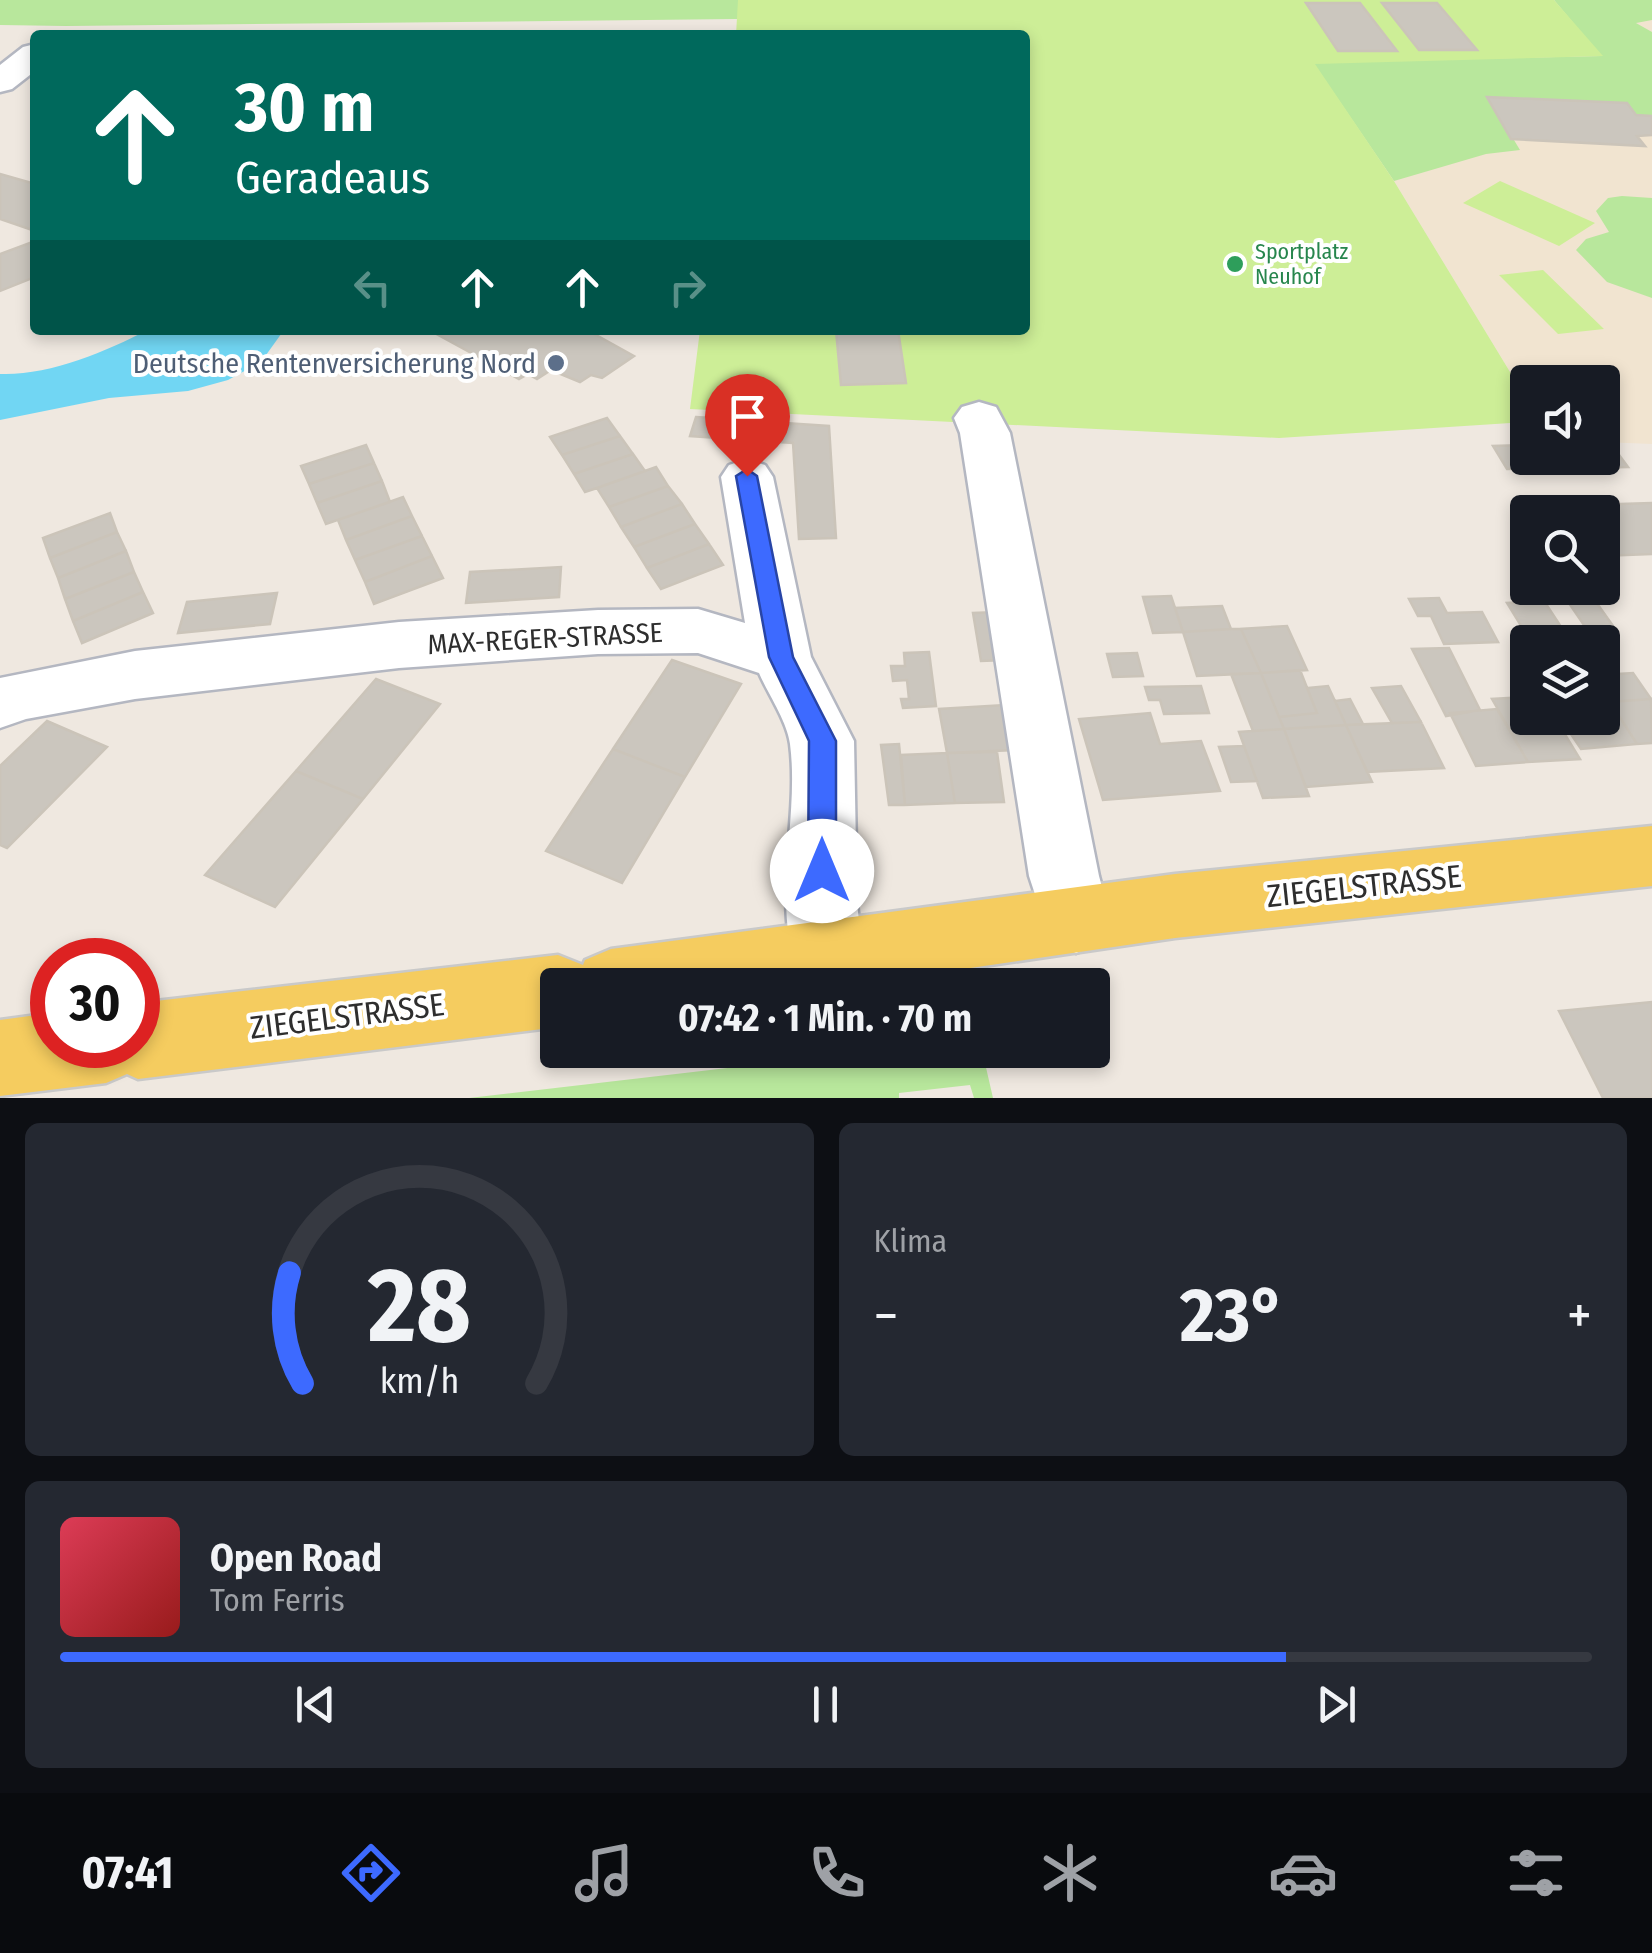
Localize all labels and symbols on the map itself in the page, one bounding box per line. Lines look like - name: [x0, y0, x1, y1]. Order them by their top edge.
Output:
- place label: Sportplatz Neuhof: [1255, 238, 1348, 290]
- marker: Sportplatz Neuhof: [1224, 253, 1246, 275]
- place label: Deutsche Rentenversicherung Nord: [133, 347, 536, 380]
- marker: Deutsche Rentenversicherung Nord: [545, 352, 567, 374]
- pin: [705, 374, 790, 477]
- street label: MAX-REGER-STRASSE: [427, 616, 663, 661]
- position arrow: [770, 819, 874, 923]
- street label: ZIEGELSTRASSE: [1265, 857, 1463, 915]
- speed limit sign: 30: [30, 938, 160, 1068]
- street label: ZIEGELSTRASSE: [248, 985, 446, 1047]

